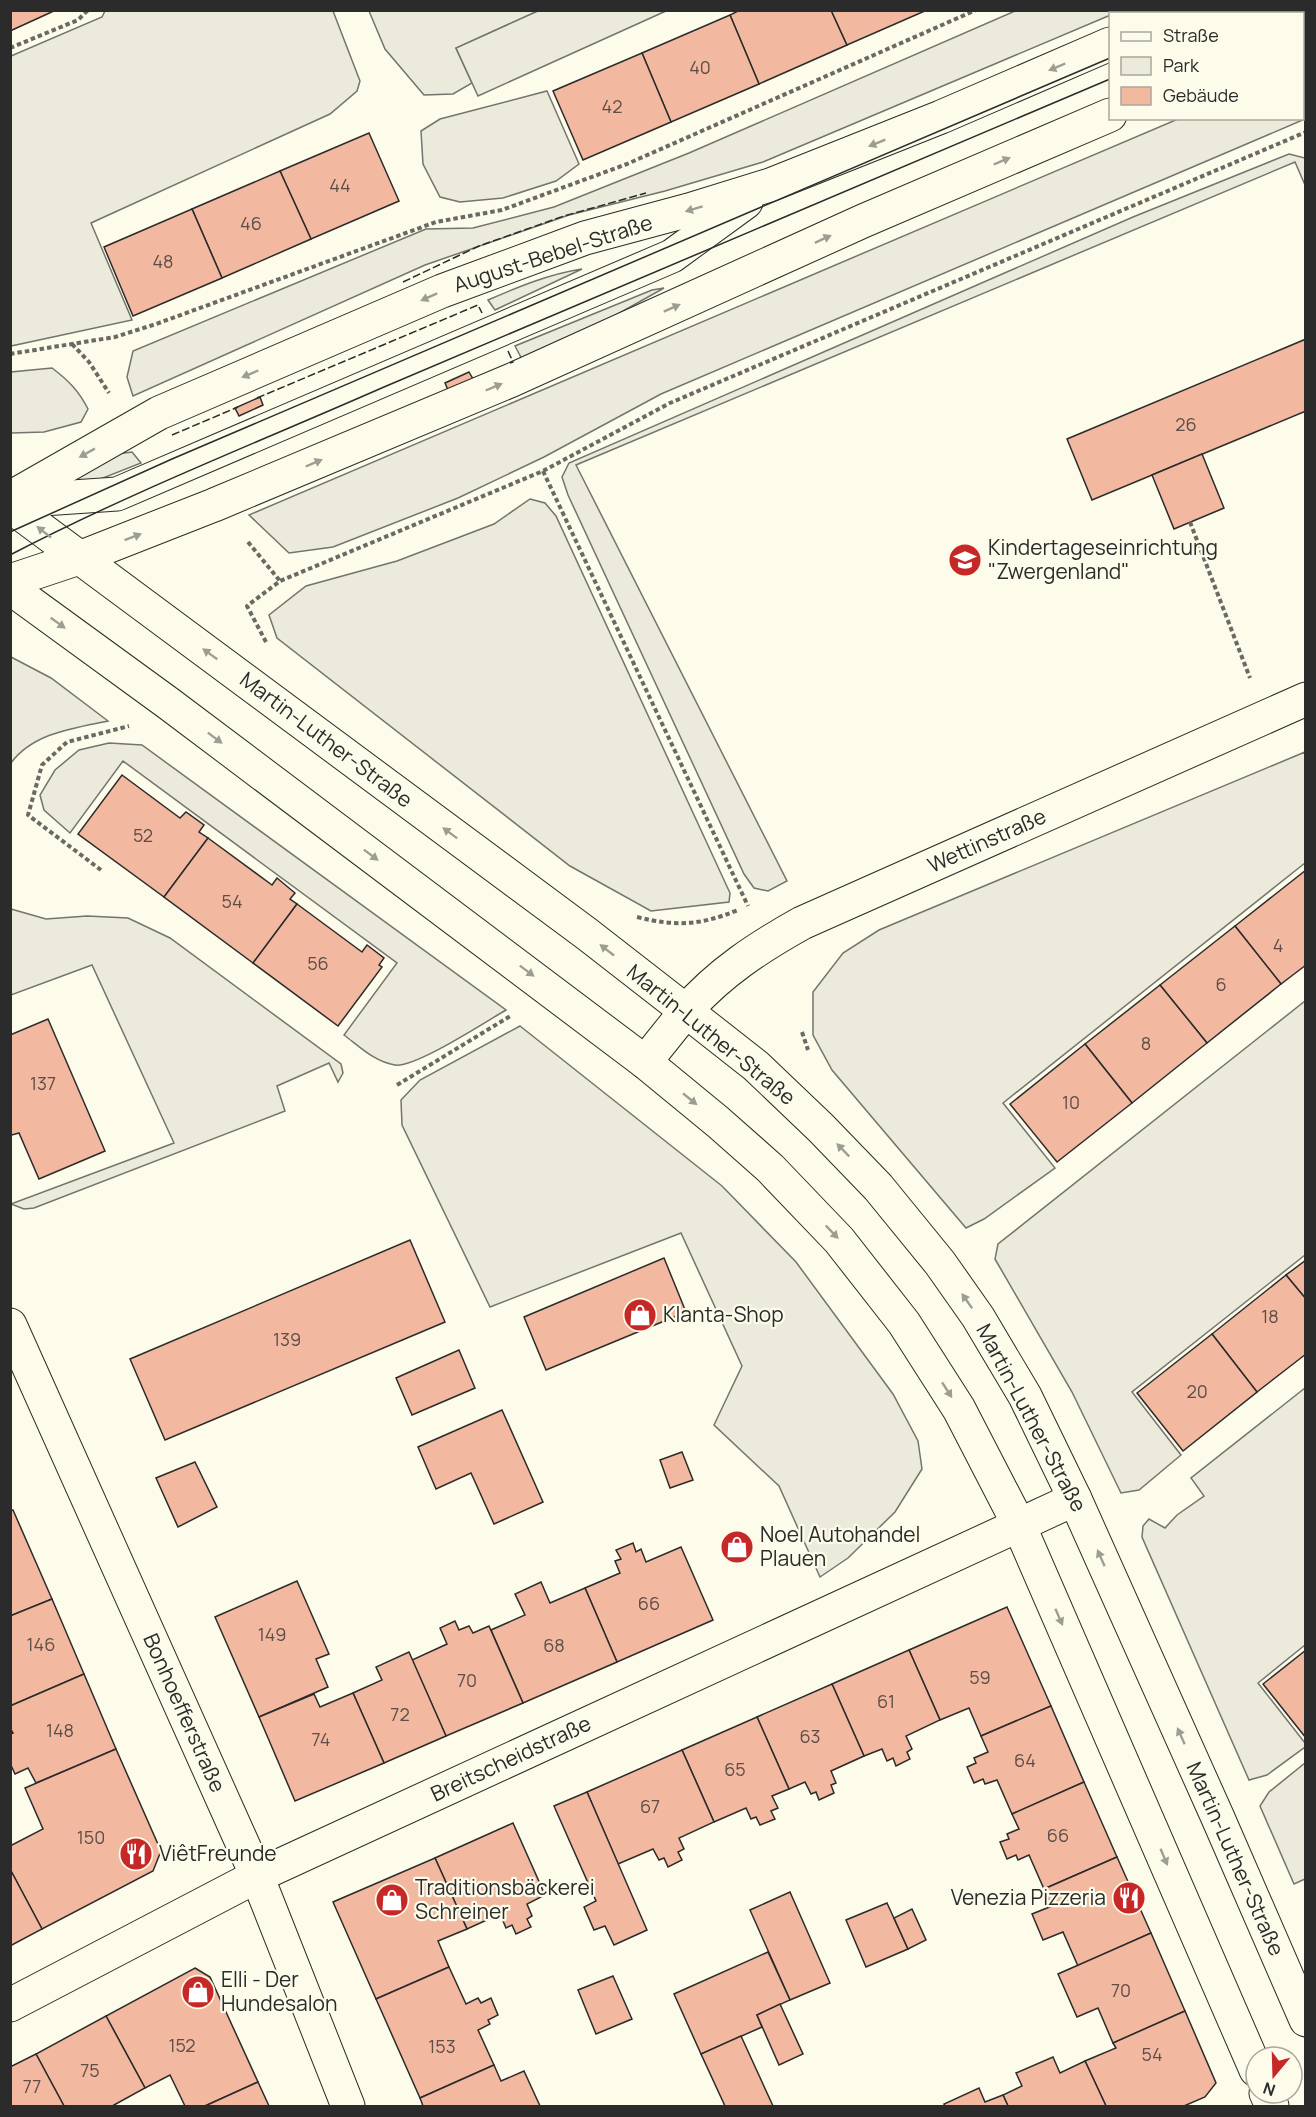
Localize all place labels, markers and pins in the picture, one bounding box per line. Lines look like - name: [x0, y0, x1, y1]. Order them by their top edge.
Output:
- place label: Kindertageseinrichtung "Zwergenland": [988, 533, 1218, 585]
- school or university icon: Kindertageseinrichtung "Zwergenland": [947, 542, 983, 578]
- shop icon: Klanta-Shop: [622, 1297, 658, 1333]
- place label: Klanta-Shop: [663, 1300, 784, 1328]
- place label: Noel Autohandel Plauen: [760, 1520, 921, 1572]
- shop icon: Noel Autohandel Plauen: [719, 1529, 755, 1565]
- restaurant icon: ViêtFreunde: [118, 1836, 154, 1872]
- place label: ViêtFreunde: [159, 1839, 277, 1867]
- place label: Traditionsbäckerei Schreiner: [415, 1873, 595, 1925]
- restaurant icon: Venezia Pizzeria: [1111, 1880, 1147, 1916]
- shop icon: Traditionsbäckerei Schreiner: [374, 1882, 410, 1918]
- place label: Venezia Pizzeria: [951, 1883, 1106, 1911]
- place label: Elli - Der Hundesalon: [221, 1965, 337, 2017]
- shop icon: Elli - Der Hundesalon: [180, 1974, 216, 2010]

